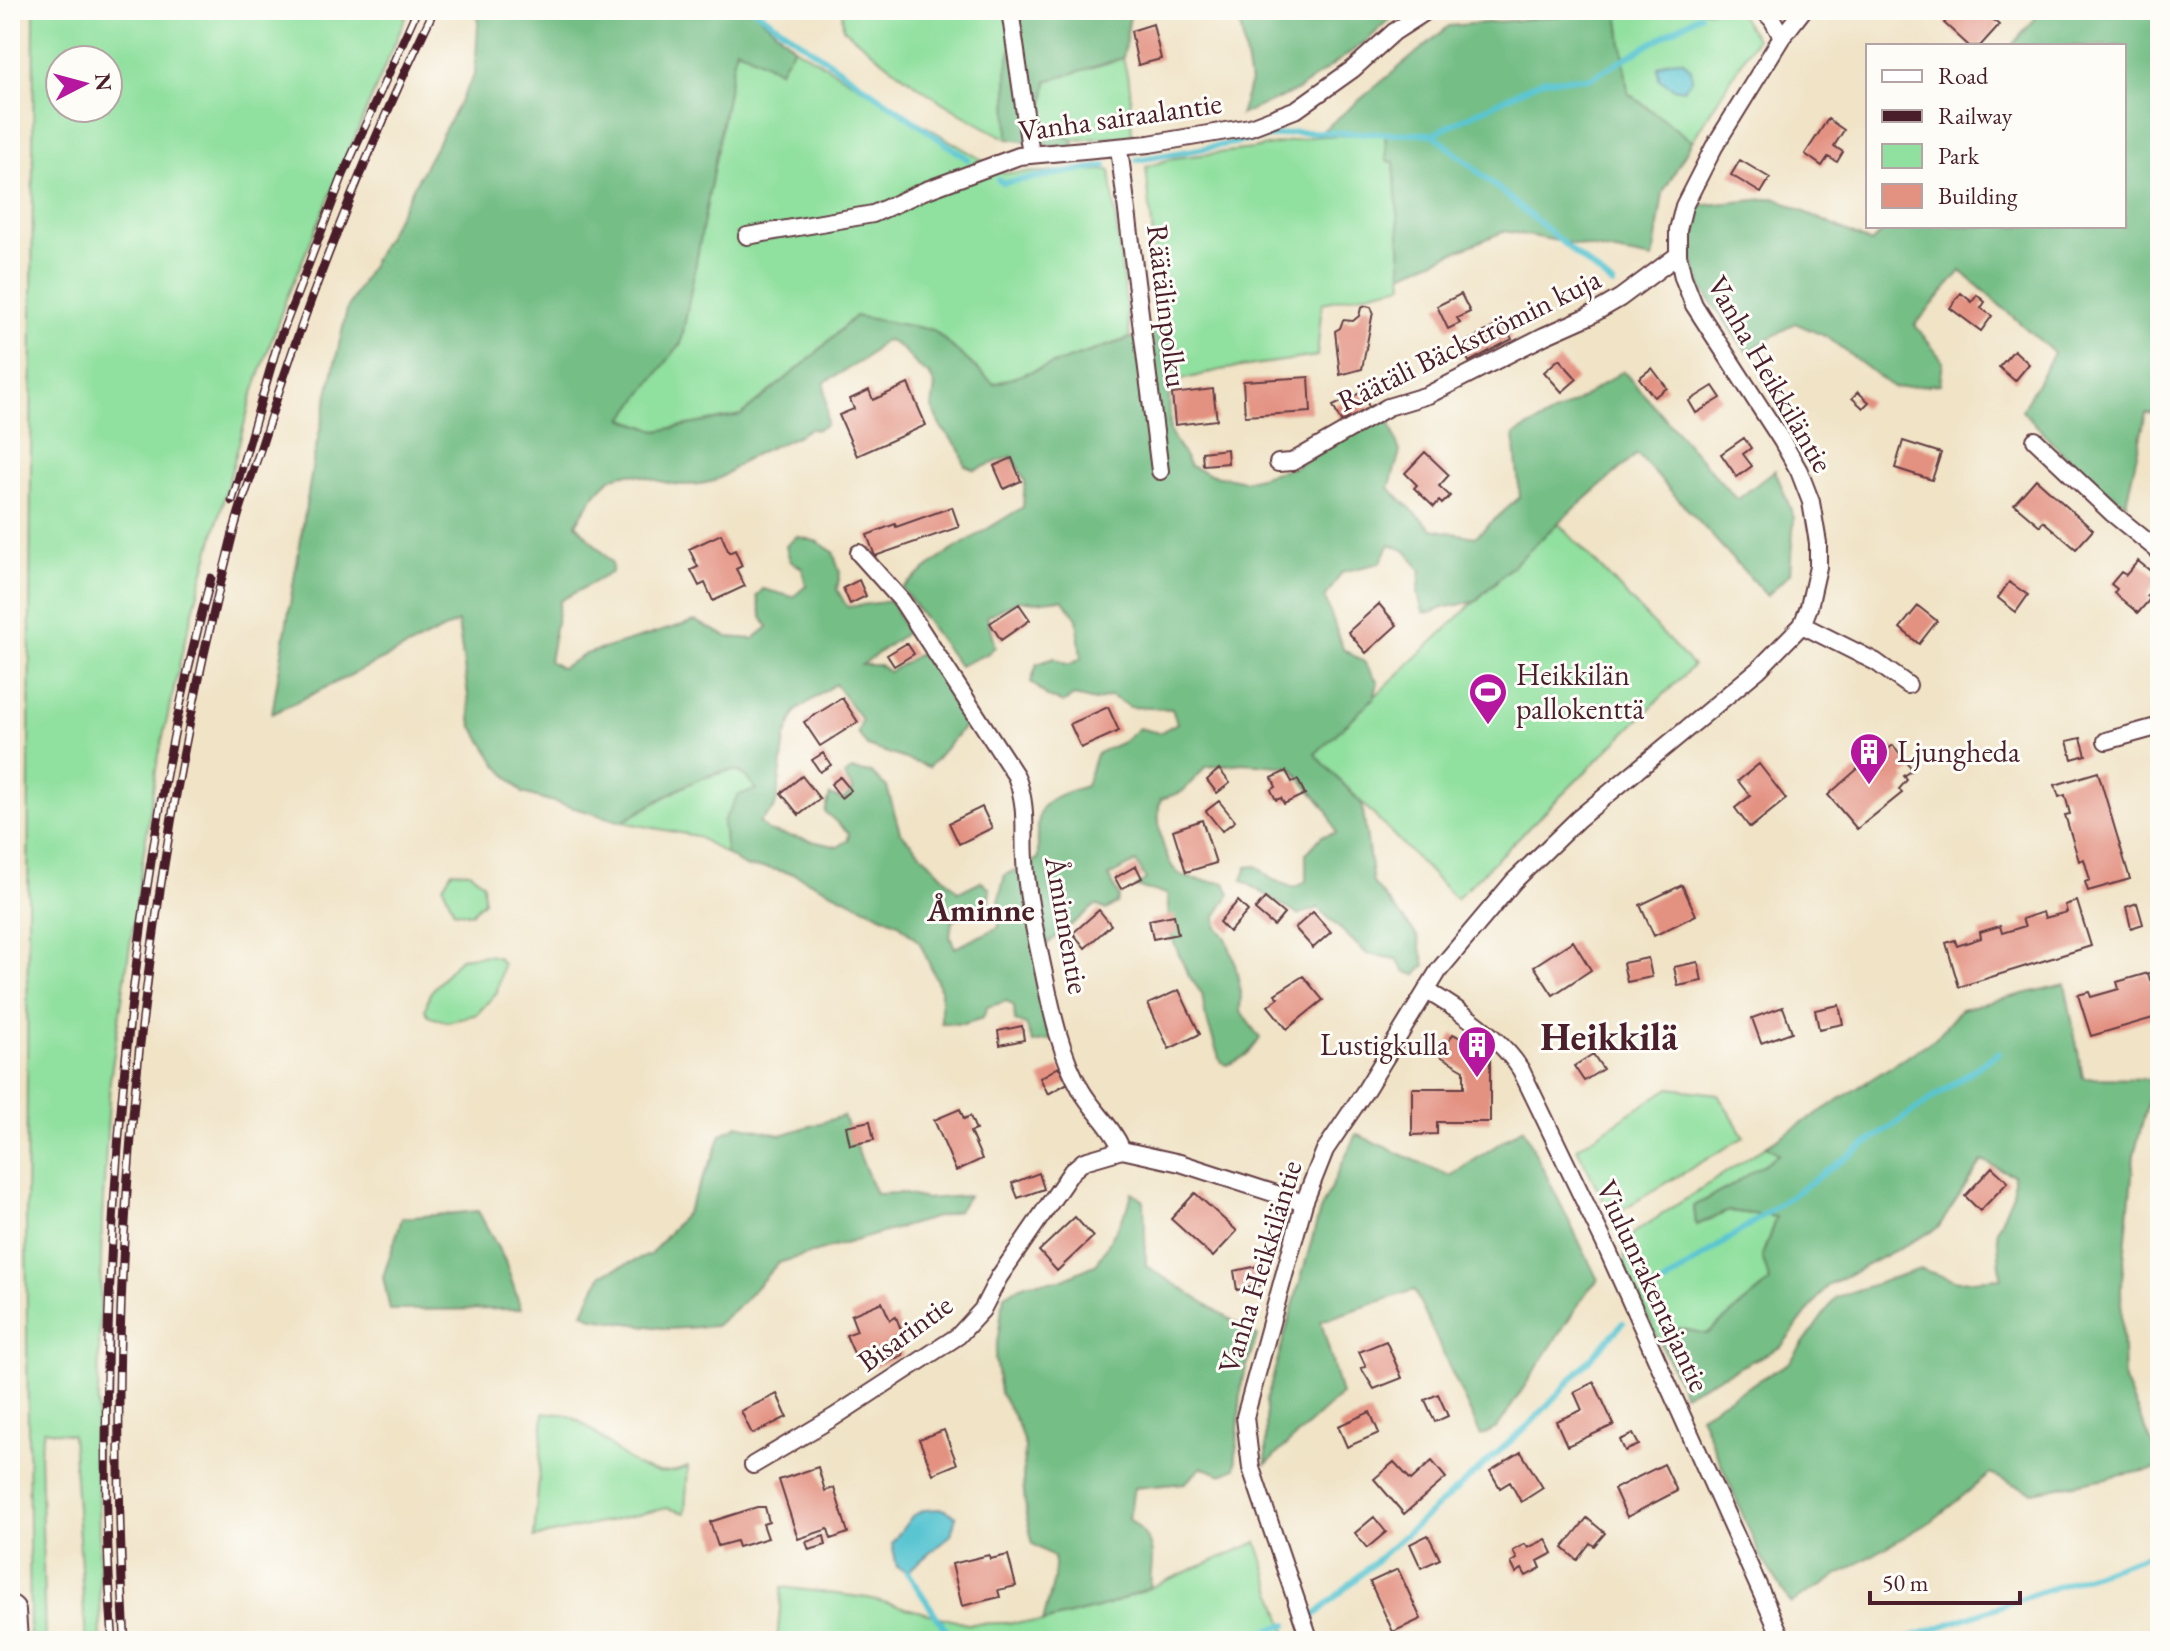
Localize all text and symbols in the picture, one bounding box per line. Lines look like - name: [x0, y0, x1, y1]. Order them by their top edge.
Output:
- north arrow: [44, 44, 124, 124]
- legend: [1866, 44, 2126, 228]
- text: Road: [1938, 60, 1989, 91]
- text: N: [88, 72, 119, 93]
- street label: Vanha sairaalantie: [1016, 83, 1224, 150]
- text: Railway: [1938, 100, 2013, 131]
- text: Park: [1938, 140, 1980, 171]
- text: Building: [1938, 180, 2018, 211]
- street label: Räätälinpolku: [1138, 222, 1197, 390]
- street label: Räätäli Bäckströmin kuja: [1331, 259, 1607, 420]
- street label: Vanha Heikkiläntie: [1698, 268, 1843, 479]
- place label: Heikkilän pallokenttä: [1516, 655, 1644, 728]
- sports icon: Heikkilän pallokenttä: [1467, 671, 1509, 726]
- building icon: Ljungheda: [1848, 731, 1890, 786]
- place label: Ljungheda: [1897, 732, 2020, 771]
- street label: Åminnentie: [1036, 852, 1099, 997]
- district label: Åminne: [926, 889, 1035, 931]
- district label: Heikkilä: [1540, 1012, 1678, 1061]
- building icon: Lustigkulla: [1456, 1024, 1498, 1079]
- place label: Lustigkulla: [1320, 1025, 1449, 1064]
- street label: Vanha Heikkiläntie: [1209, 1156, 1310, 1378]
- street label: Viulunrakentajantie: [1587, 1174, 1720, 1398]
- street label: Bisarintie: [849, 1285, 960, 1380]
- scale bar: [1870, 1555, 2020, 1605]
- text: 50 m: [1882, 1567, 1929, 1598]

